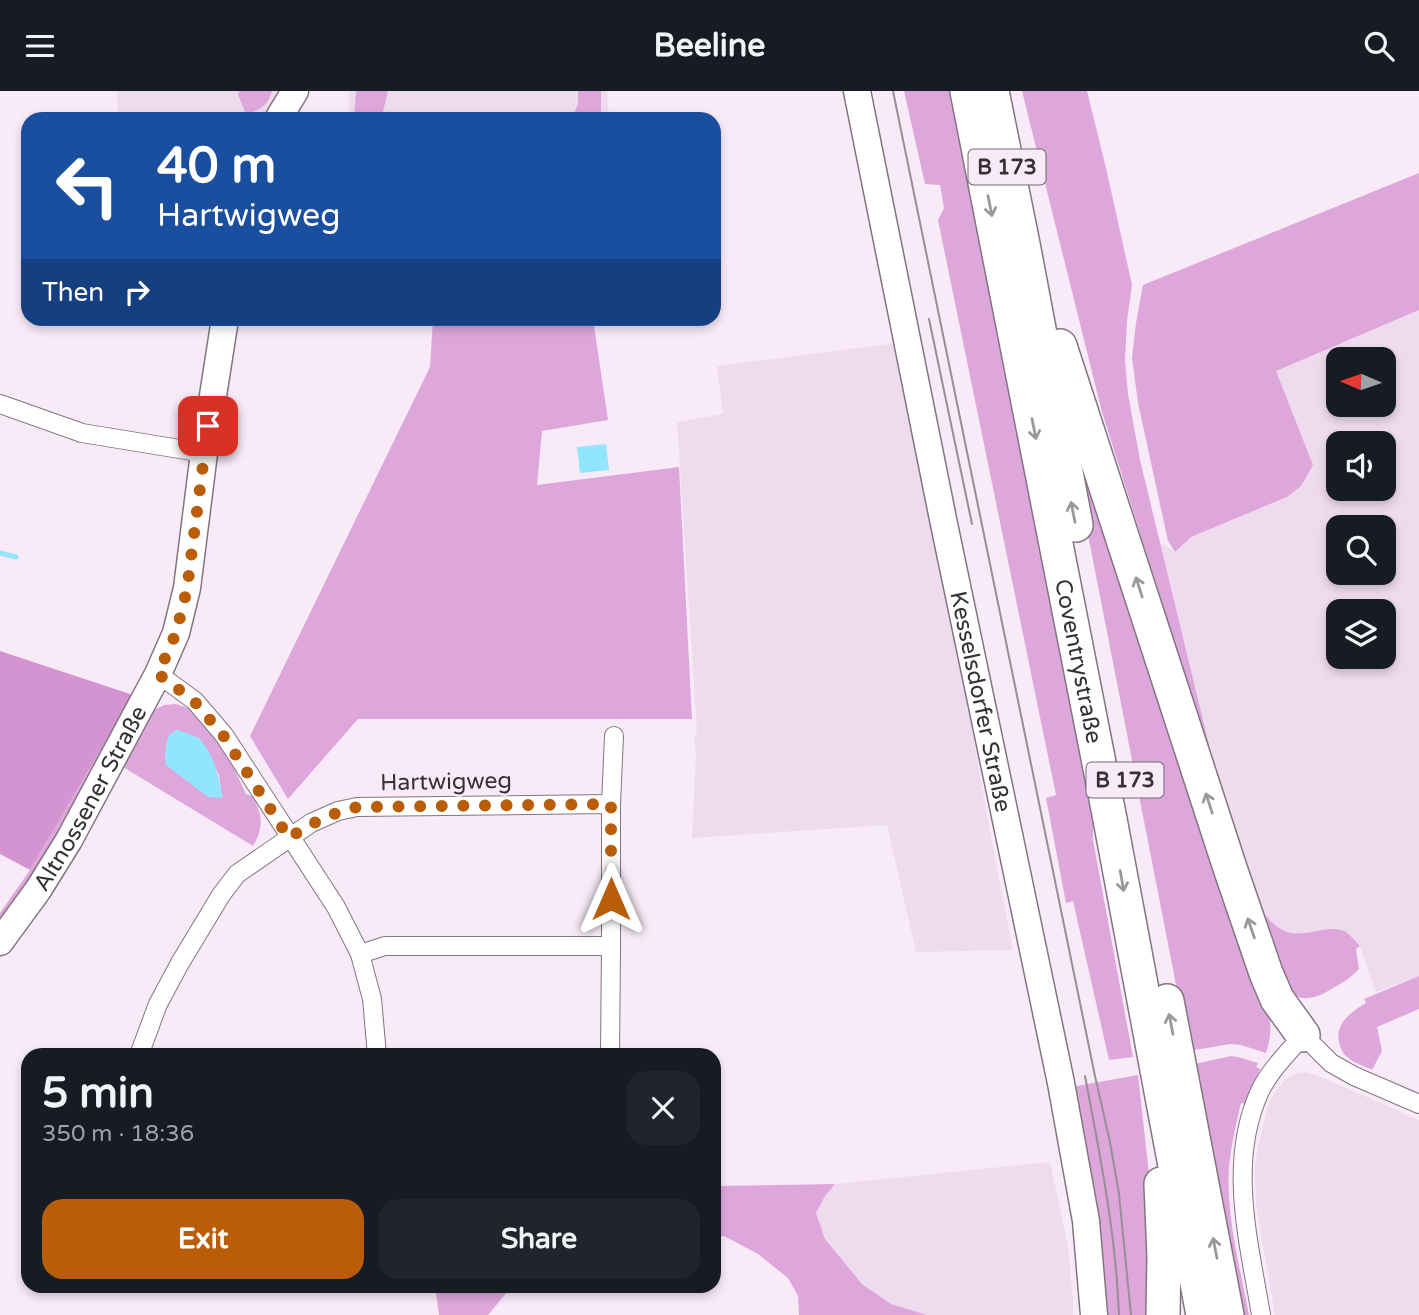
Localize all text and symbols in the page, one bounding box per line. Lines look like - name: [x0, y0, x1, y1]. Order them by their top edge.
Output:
- icon: menu: [21, 27, 59, 65]
- text: Beeline: [654, 27, 765, 65]
- icon: search: [1360, 27, 1398, 65]
- text: 40 m: [157, 137, 276, 196]
- icon: left: [42, 140, 133, 231]
- road number: B 173: [968, 149, 1046, 185]
- one-way arrow: [983, 194, 997, 217]
- text: Hartwigweg: [157, 197, 340, 235]
- icon: right: [118, 273, 156, 311]
- text: Then: [42, 277, 104, 308]
- north arrow: [1326, 347, 1396, 417]
- map controls: [1326, 347, 1396, 669]
- pin: [178, 396, 238, 456]
- icon: arrive: [189, 407, 227, 445]
- one-way arrow: [1027, 417, 1041, 440]
- button: sound: [1326, 431, 1396, 501]
- one-way arrow: [1066, 501, 1080, 524]
- button: search: [1326, 515, 1396, 585]
- one-way arrow: [1131, 576, 1144, 598]
- street label: Coventrystraße: [1048, 577, 1108, 746]
- street label: Kesselsdorfer Straße: [943, 589, 1017, 815]
- button: layers: [1326, 599, 1396, 669]
- street label: Altnossener Straße: [28, 701, 153, 896]
- road number: B 173: [1086, 763, 1164, 797]
- street label: Hartwigweg: [380, 767, 512, 797]
- one-way arrow: [1202, 793, 1214, 815]
- position arrow: [574, 862, 648, 936]
- one-way arrow: [1115, 869, 1129, 892]
- one-way arrow: [1244, 918, 1256, 940]
- one-way arrow: [1164, 1014, 1178, 1036]
- text: 5 min: [42, 1068, 154, 1119]
- button: close: [626, 1071, 700, 1145]
- text: 350 m · 18:36: [42, 1120, 194, 1148]
- button: Exit: [42, 1199, 364, 1279]
- button: Share: [378, 1199, 700, 1279]
- one-way arrow: [1207, 1237, 1221, 1260]

